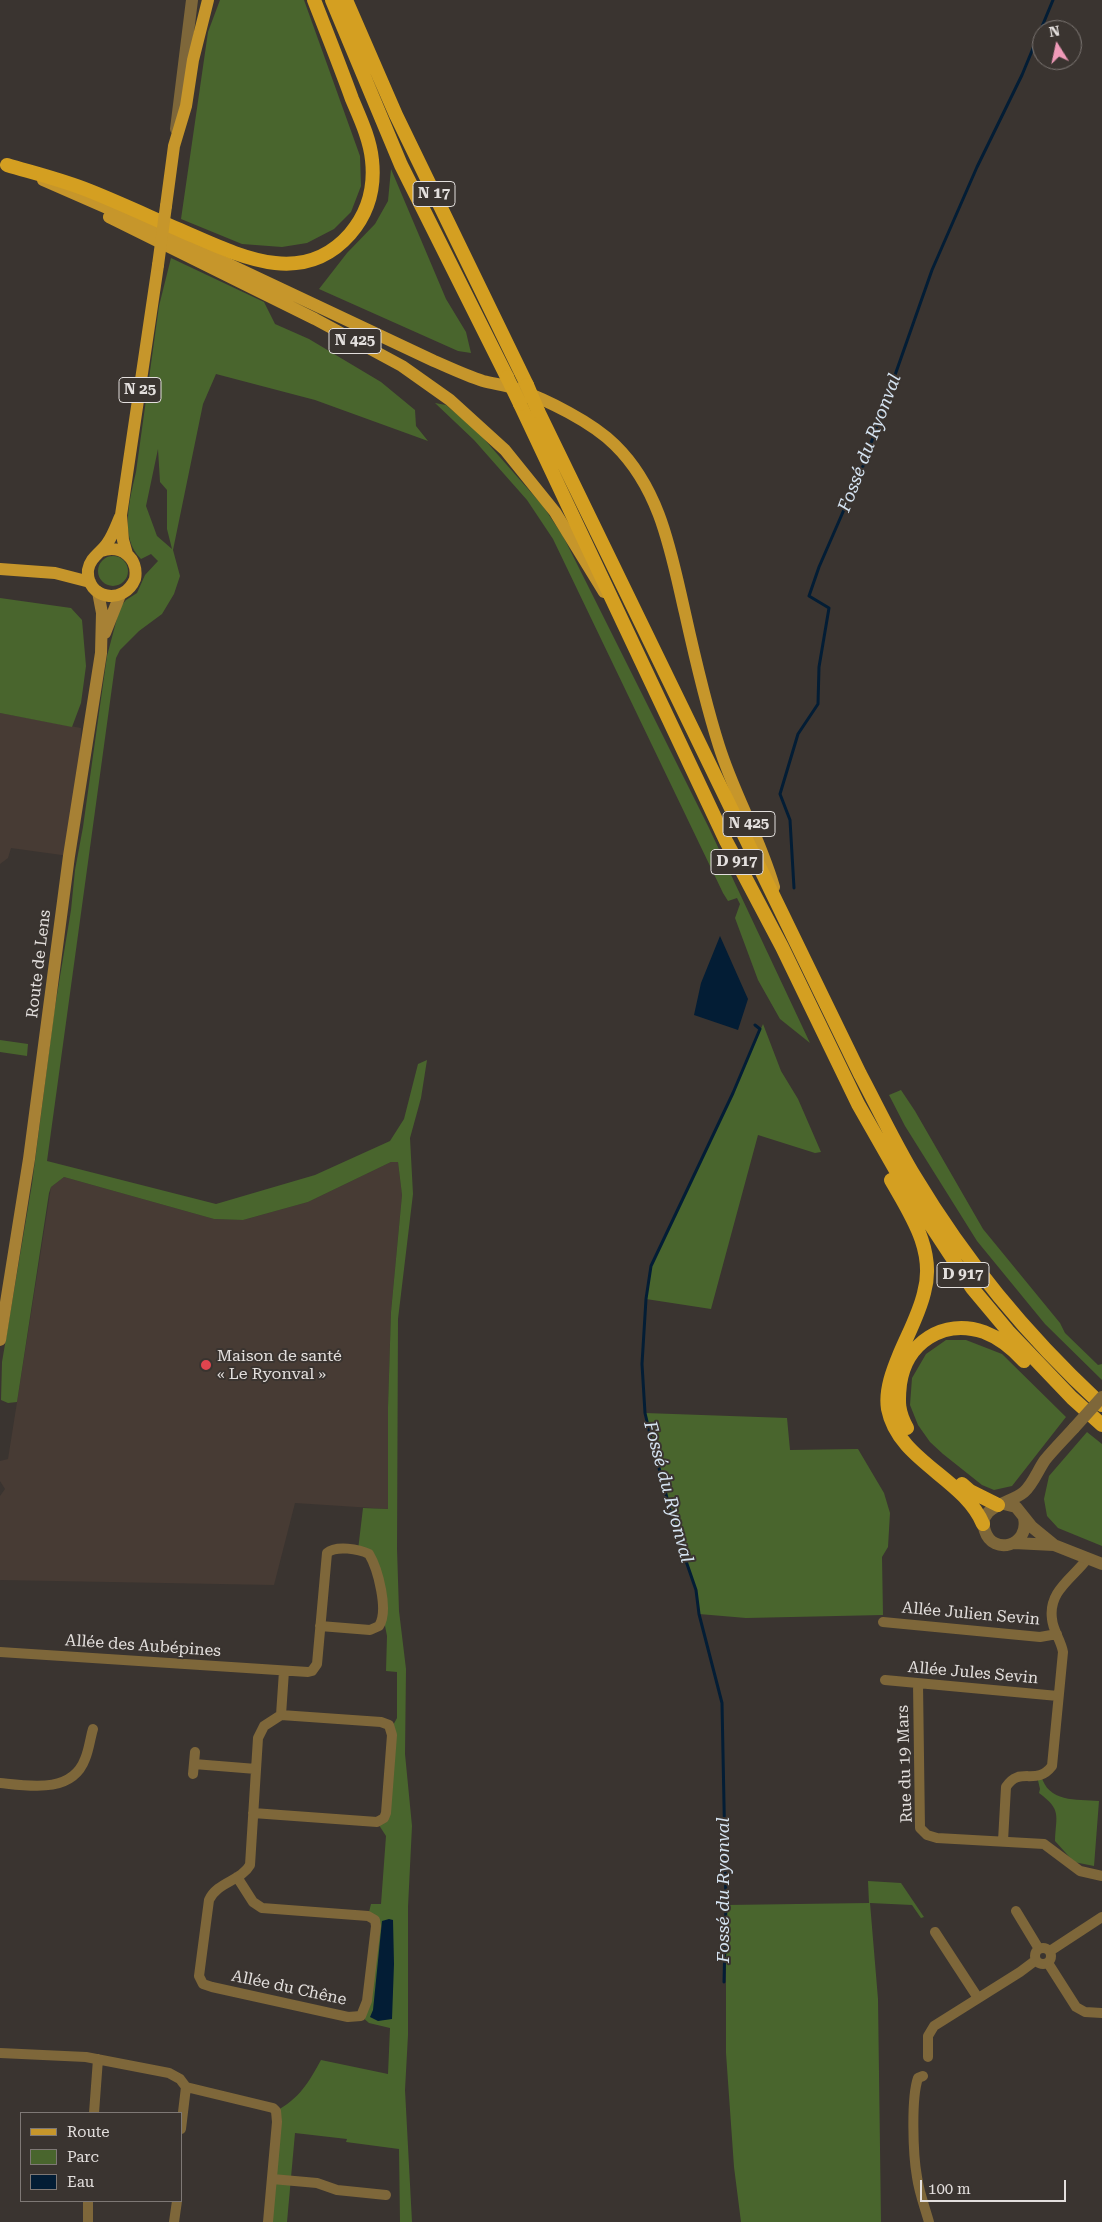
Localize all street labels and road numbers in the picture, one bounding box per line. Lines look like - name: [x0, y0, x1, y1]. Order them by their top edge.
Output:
- road number: N 17: [413, 182, 455, 206]
- road number: N 425: [329, 328, 381, 354]
- road number: N 25: [119, 378, 161, 402]
- road number: N 425: [723, 812, 775, 836]
- road number: D 917: [711, 850, 763, 874]
- street label: Route de Lens: [23, 909, 55, 1019]
- road number: D 917: [937, 1262, 989, 1288]
- street label: Allée Julien Sevin: [901, 1598, 1041, 1630]
- street label: Allée des Aubépines: [64, 1631, 222, 1661]
- street label: Allée Jules Sevin: [907, 1658, 1039, 1688]
- street label: Rue du 19 Mars: [893, 1705, 917, 1823]
- street label: Allée du Chêne: [230, 1966, 348, 2010]

